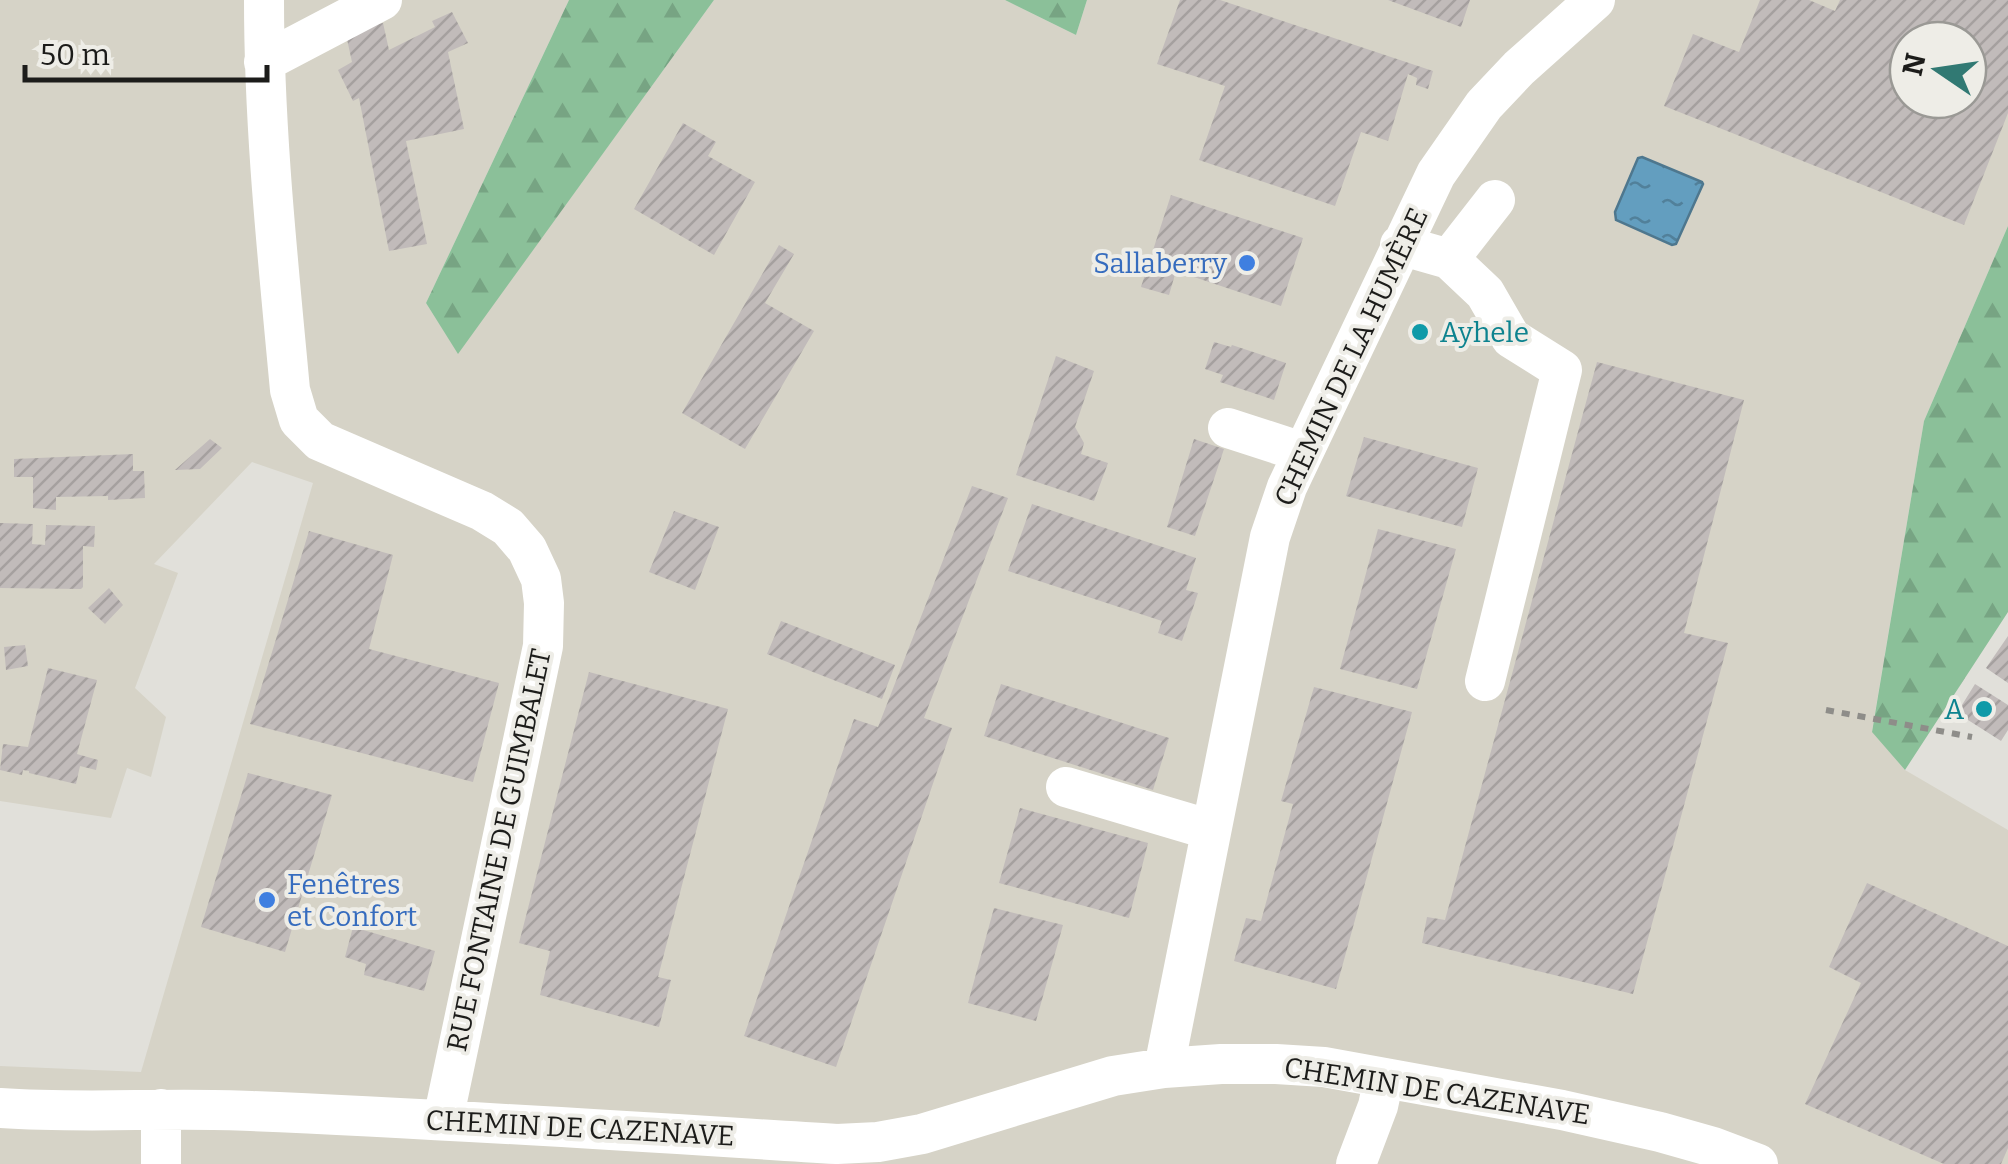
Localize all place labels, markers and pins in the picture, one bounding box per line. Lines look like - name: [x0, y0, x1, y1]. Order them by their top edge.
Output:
- place label: Sallaberry: [1093, 247, 1227, 280]
- marker: Sallaberry: [1236, 252, 1258, 274]
- place label: Ayhele: [1440, 316, 1529, 349]
- marker: Ayhele: [1409, 321, 1431, 343]
- place label: A: [1944, 693, 1964, 726]
- marker: A: [1973, 698, 1995, 720]
- place label: Fenêtres et Confort: [287, 868, 417, 933]
- marker: Fenêtres et Confort: [256, 889, 278, 911]

